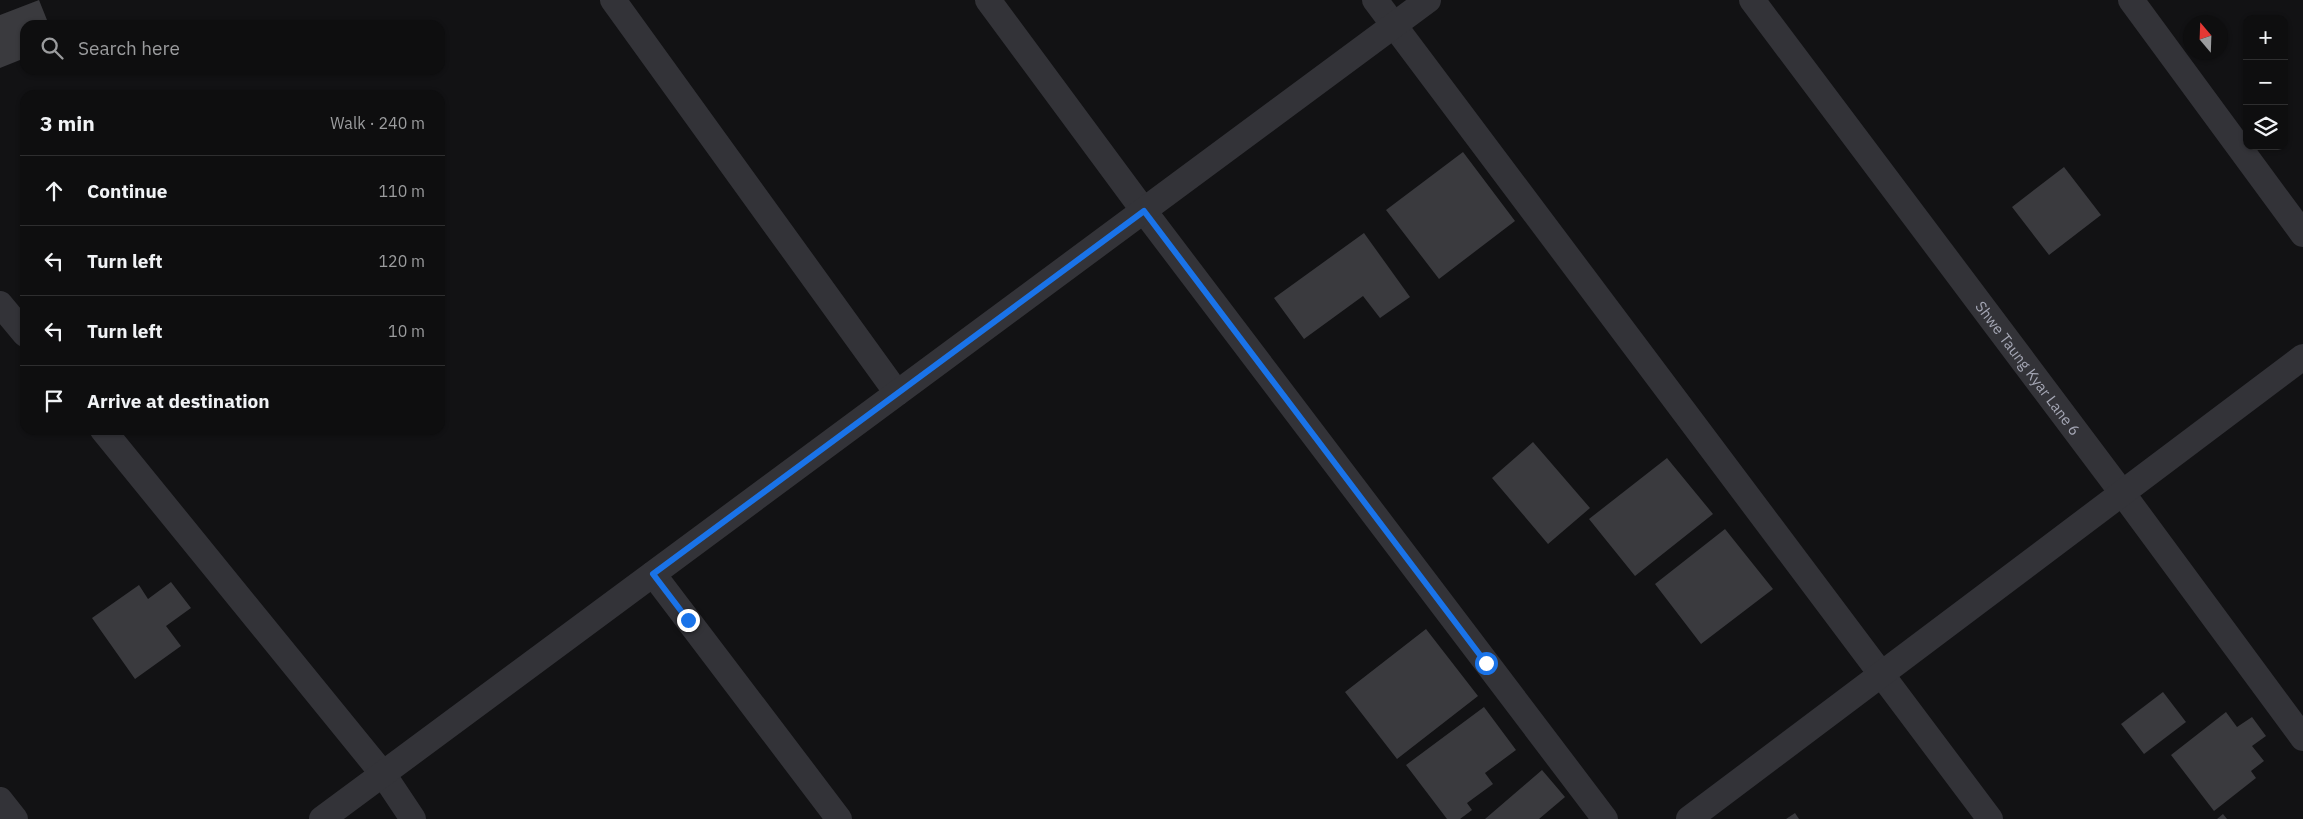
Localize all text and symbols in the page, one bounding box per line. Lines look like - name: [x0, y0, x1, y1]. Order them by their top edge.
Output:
- north arrow: [2183, 15, 2228, 60]
- map controls: [2243, 15, 2288, 150]
- button: +: [2243, 15, 2288, 60]
- search box: [20, 20, 445, 75]
- icon: search: [38, 34, 66, 62]
- text: Search here: [78, 36, 180, 60]
- button: −: [2243, 60, 2288, 105]
- button: layers: [2243, 105, 2288, 150]
- text: 3 min: [40, 109, 95, 137]
- text: Walk · 240 m: [330, 113, 425, 133]
- icon: ahead: [40, 177, 68, 205]
- text: Continue: [87, 179, 167, 203]
- text: 110 m: [378, 181, 425, 201]
- icon: left: [40, 247, 68, 275]
- text: Turn left: [87, 249, 163, 273]
- text: 120 m: [378, 251, 425, 271]
- street label: Shwe Taung Kyar Lane 6: [1972, 297, 2085, 439]
- icon: left: [40, 317, 68, 345]
- text: Turn left: [87, 319, 163, 343]
- text: 10 m: [388, 321, 425, 341]
- icon: arrive: [40, 387, 68, 415]
- text: Arrive at destination: [87, 389, 270, 413]
- route end: [677, 609, 700, 632]
- route start: [1475, 652, 1498, 675]

